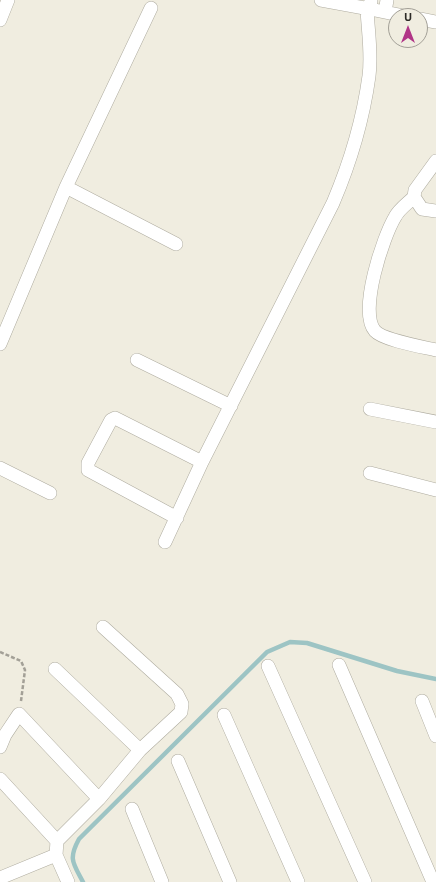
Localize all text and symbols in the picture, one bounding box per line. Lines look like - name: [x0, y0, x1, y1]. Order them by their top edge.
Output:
- north arrow: [388, 8, 428, 48]
- text: U: [404, 11, 412, 23]

